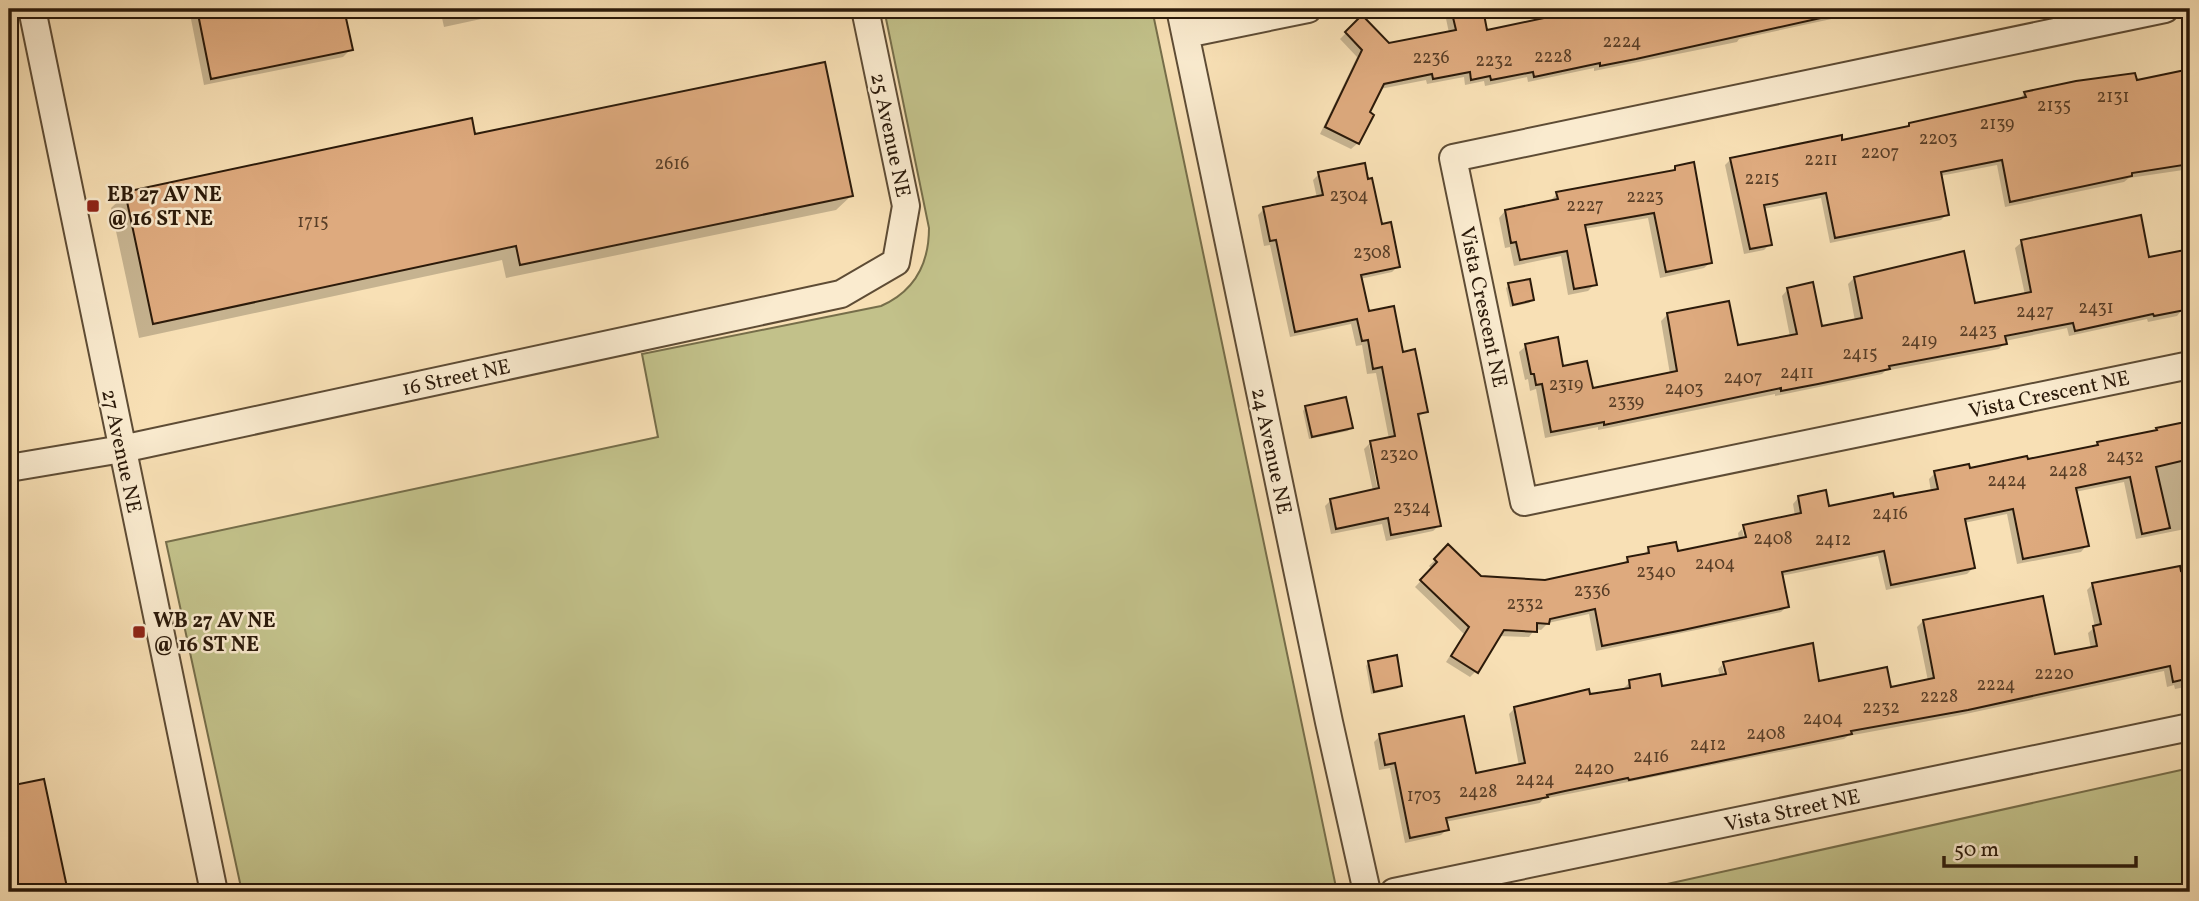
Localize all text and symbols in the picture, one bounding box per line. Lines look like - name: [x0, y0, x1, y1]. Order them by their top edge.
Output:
- house number: 2224: [1602, 30, 1642, 55]
- house number: 2228: [1534, 45, 1572, 70]
- house number: 2236: [1412, 46, 1450, 71]
- house number: 2232: [1475, 49, 1513, 74]
- street label: 25 Avenue NE: [862, 70, 917, 200]
- house number: 2131: [2097, 85, 2129, 110]
- house number: 2135: [2037, 94, 2071, 119]
- house number: 2139: [1980, 112, 2014, 137]
- house number: 2203: [1919, 127, 1957, 152]
- house number: 2207: [1861, 141, 1899, 166]
- house number: 2211: [1804, 148, 1838, 173]
- house number: 2616: [655, 152, 689, 177]
- house number: 2215: [1745, 167, 1779, 192]
- place label: EB 27 AV NE @ 16 ST NE: [107, 181, 222, 234]
- house number: 2304: [1329, 184, 1369, 209]
- house number: 2223: [1626, 185, 1664, 210]
- house number: 2227: [1566, 194, 1604, 219]
- marker: EB 27 AV NE @ 16 ST NE: [85, 198, 101, 214]
- house number: 1715: [297, 210, 329, 235]
- street label: Vista Crescent NE: [1451, 224, 1514, 390]
- house number: 2308: [1353, 241, 1391, 266]
- house number: 2431: [2078, 296, 2114, 321]
- house number: 2427: [2016, 300, 2054, 325]
- house number: 2423: [1959, 319, 1997, 344]
- house number: 2419: [1901, 329, 1937, 354]
- house number: 2415: [1842, 342, 1878, 367]
- street label: 16 Street NE: [399, 353, 513, 404]
- house number: 2411: [1780, 361, 1814, 386]
- street label: Vista Crescent NE: [1966, 364, 2132, 427]
- house number: 2407: [1723, 366, 1763, 391]
- house number: 2319: [1549, 373, 1583, 398]
- house number: 2403: [1664, 377, 1704, 402]
- street label: 24 Avenue NE: [1243, 385, 1298, 517]
- street label: 27 Avenue NE: [93, 387, 148, 516]
- house number: 2339: [1608, 390, 1644, 415]
- house number: 2320: [1380, 443, 1419, 468]
- house number: 2432: [2106, 445, 2144, 470]
- house number: 2428: [2049, 459, 2087, 484]
- house number: 2424: [1987, 469, 2027, 494]
- house number: 2324: [1393, 496, 1431, 521]
- house number: 2416: [1872, 502, 1908, 527]
- house number: 2408: [1753, 527, 1793, 552]
- house number: 2412: [1815, 528, 1851, 553]
- house number: 2404: [1695, 552, 1735, 577]
- house number: 2340: [1636, 560, 1676, 585]
- house number: 2336: [1574, 579, 1610, 604]
- house number: 2332: [1506, 592, 1544, 617]
- place label: WB 27 AV NE @ 16 ST NE: [153, 607, 276, 660]
- marker: WB 27 AV NE @ 16 ST NE: [131, 624, 147, 640]
- house number: 2220: [2034, 662, 2074, 687]
- house number: 2224: [1976, 673, 2016, 698]
- house number: 2228: [1920, 685, 1958, 710]
- house number: 2232: [1862, 696, 1900, 721]
- house number: 2404: [1803, 707, 1843, 732]
- house number: 2408: [1746, 722, 1786, 747]
- house number: 2412: [1690, 733, 1726, 758]
- house number: 2416: [1633, 745, 1669, 770]
- house number: 2420: [1574, 757, 1614, 782]
- house number: 2424: [1515, 768, 1555, 793]
- house number: 2428: [1459, 780, 1497, 805]
- street label: Vista Street NE: [1722, 783, 1863, 840]
- house number: 1703: [1407, 784, 1441, 809]
- scale bar: [1944, 824, 2136, 868]
- text: 50 m: [1954, 836, 1999, 865]

